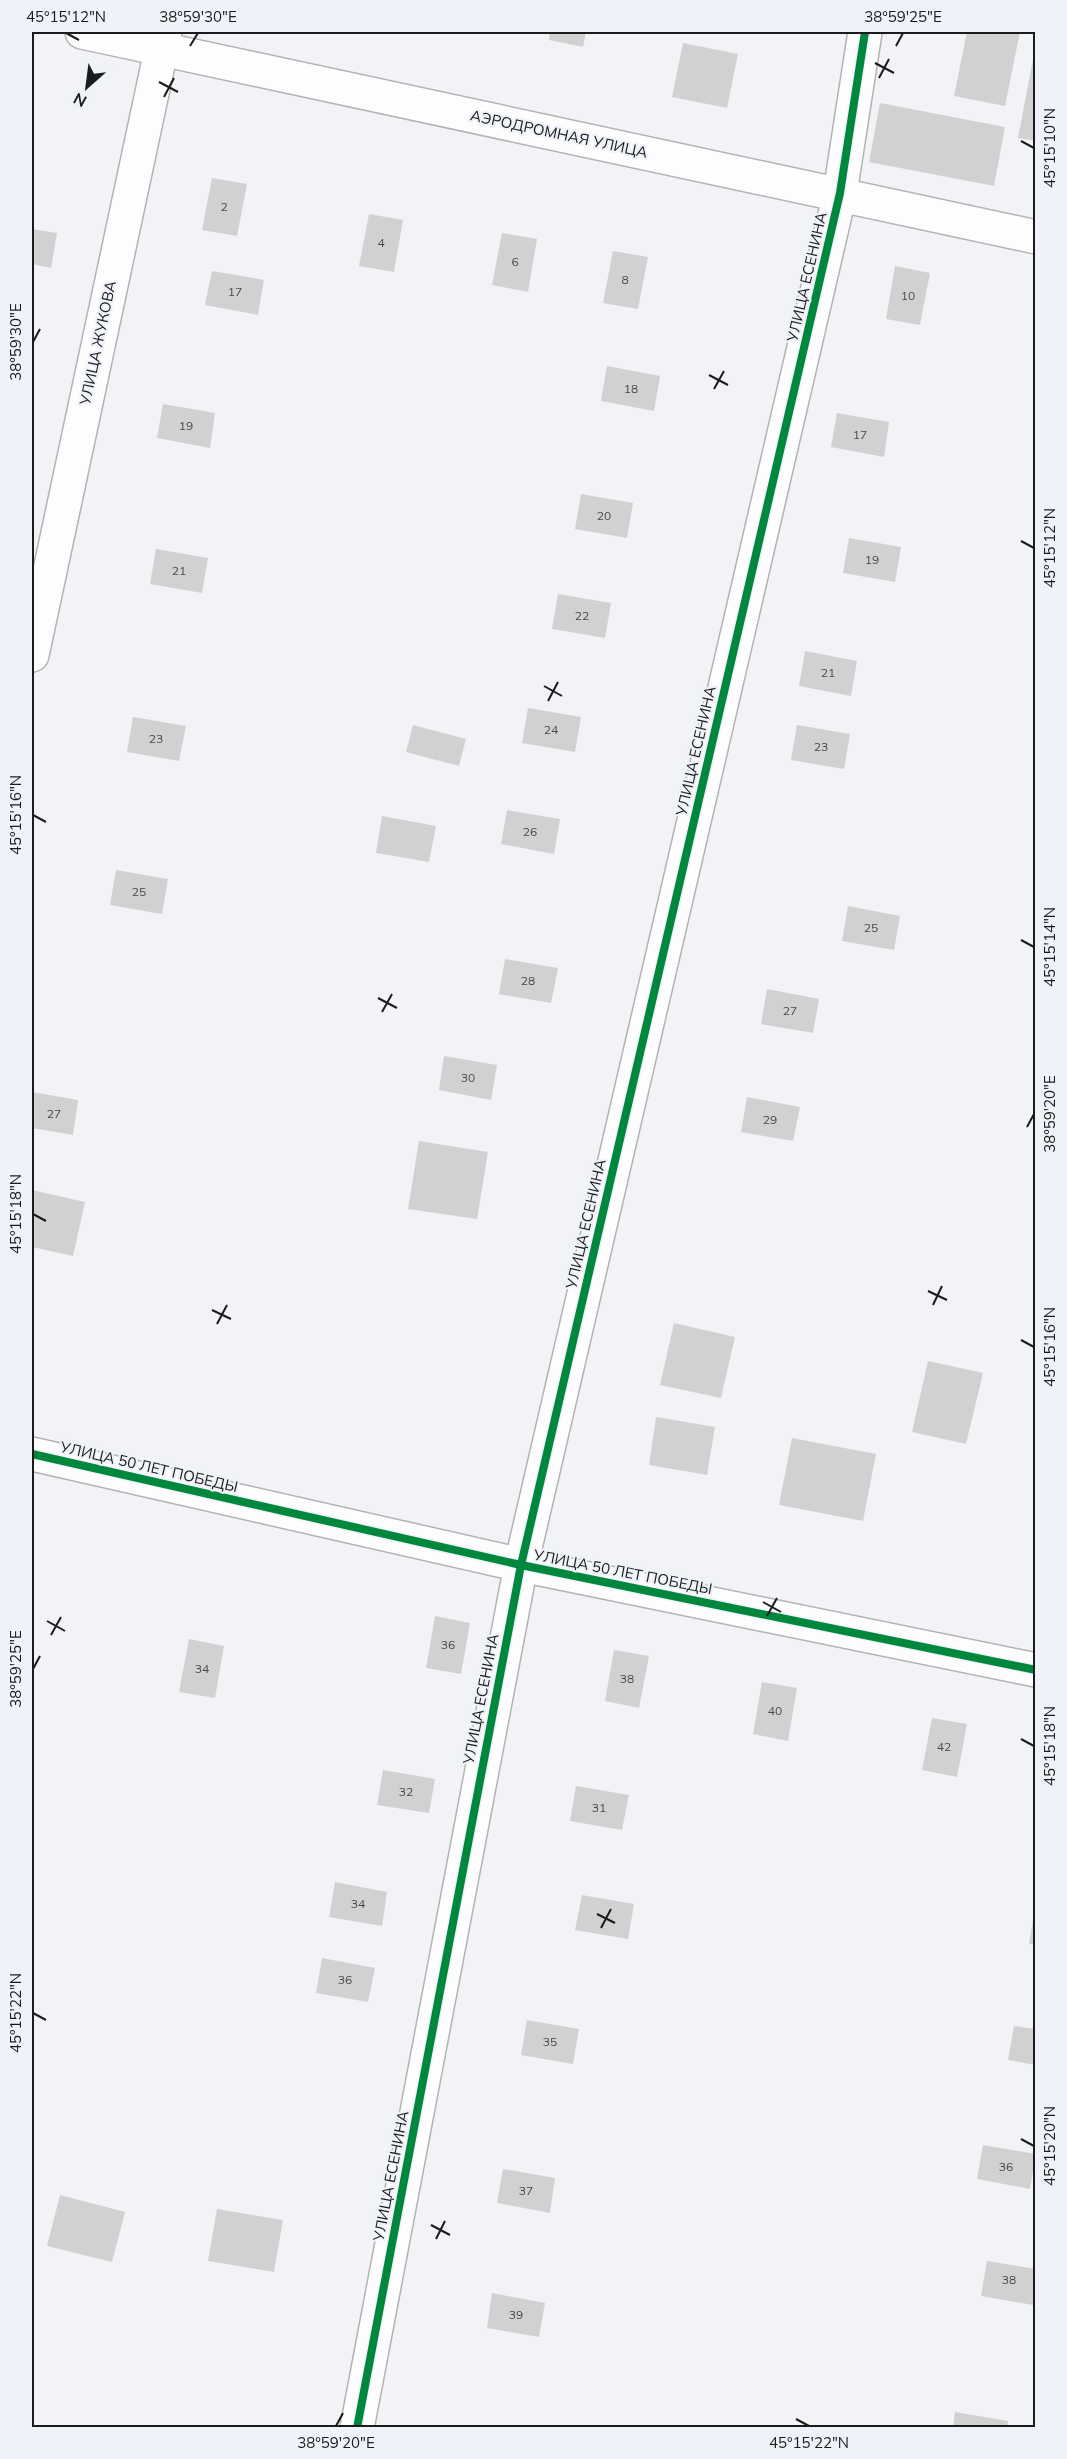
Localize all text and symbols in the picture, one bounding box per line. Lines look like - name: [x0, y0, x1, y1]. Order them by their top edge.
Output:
- text: 45°15'12"N: [26, 7, 106, 26]
- text: 38°59'30"E: [159, 7, 237, 26]
- text: 38°59'25"E: [864, 7, 942, 26]
- north arrow: [57, 57, 117, 117]
- text: N: [70, 89, 90, 112]
- street label: АЭРОДРОМНАЯ УЛИЦА: [469, 105, 650, 162]
- text: 45°15'10"N: [1040, 108, 1059, 188]
- house number: 2: [220, 199, 228, 214]
- street label: УЛИЦА ЕСЕНИНА: [782, 210, 831, 345]
- house number: 4: [377, 235, 385, 250]
- house number: 6: [511, 254, 519, 269]
- house number: 8: [621, 272, 629, 287]
- street label: УЛИЦА ЖУКОВА: [75, 279, 120, 408]
- house number: 17: [228, 284, 242, 299]
- house number: 10: [901, 288, 915, 303]
- text: 38°59'30"E: [6, 303, 25, 381]
- house number: 18: [624, 381, 638, 396]
- house number: 19: [179, 418, 193, 433]
- house number: 17: [853, 427, 867, 442]
- house number: 20: [597, 508, 611, 523]
- text: 45°15'12"N: [1040, 508, 1059, 588]
- house number: 19: [865, 552, 879, 567]
- house number: 21: [172, 563, 186, 578]
- house number: 22: [575, 608, 589, 623]
- house number: 21: [821, 665, 835, 680]
- street label: УЛИЦА ЕСЕНИНА: [671, 684, 720, 819]
- house number: 24: [544, 722, 558, 737]
- house number: 23: [149, 731, 163, 746]
- house number: 23: [814, 739, 828, 754]
- text: 45°15'16"N: [6, 775, 25, 855]
- house number: 26: [523, 824, 537, 839]
- house number: 25: [132, 884, 146, 899]
- text: 45°15'14"N: [1040, 907, 1059, 987]
- house number: 25: [864, 920, 878, 935]
- house number: 28: [521, 973, 535, 988]
- house number: 27: [783, 1003, 797, 1018]
- house number: 30: [461, 1070, 475, 1085]
- text: 38°59'20"E: [1040, 1075, 1059, 1153]
- house number: 27: [47, 1106, 61, 1121]
- house number: 29: [763, 1112, 777, 1127]
- street label: УЛИЦА ЕСЕНИНА: [561, 1157, 610, 1292]
- text: 45°15'18"N: [6, 1174, 25, 1254]
- text: 45°15'16"N: [1040, 1307, 1059, 1387]
- street label: УЛИЦА 50 ЛЕТ ПОБЕДЫ: [57, 1437, 240, 1496]
- street label: УЛИЦА 50 ЛЕТ ПОБЕДЫ: [531, 1545, 714, 1598]
- text: 38°59'25"E: [6, 1630, 25, 1708]
- street label: УЛИЦА ЕСЕНИНА: [458, 1632, 502, 1767]
- house number: 36: [441, 1637, 455, 1652]
- house number: 34: [195, 1661, 209, 1676]
- house number: 38: [620, 1671, 634, 1686]
- house number: 40: [768, 1703, 782, 1718]
- text: 45°15'18"N: [1040, 1706, 1059, 1786]
- house number: 42: [937, 1739, 951, 1754]
- house number: 32: [399, 1784, 413, 1799]
- house number: 31: [592, 1800, 606, 1815]
- house number: 34: [351, 1896, 365, 1911]
- house number: 36: [338, 1972, 352, 1987]
- text: 45°15'22"N: [6, 1973, 25, 2053]
- house number: 35: [543, 2034, 557, 2049]
- text: 45°15'20"N: [1040, 2106, 1059, 2186]
- street label: УЛИЦА ЕСЕНИНА: [368, 2109, 412, 2244]
- house number: 36: [999, 2159, 1013, 2174]
- house number: 37: [519, 2183, 533, 2198]
- house number: 38: [1002, 2272, 1016, 2287]
- house number: 39: [509, 2307, 523, 2322]
- text: 38°59'20"E: [297, 2433, 375, 2452]
- text: 45°15'22"N: [769, 2433, 849, 2452]

